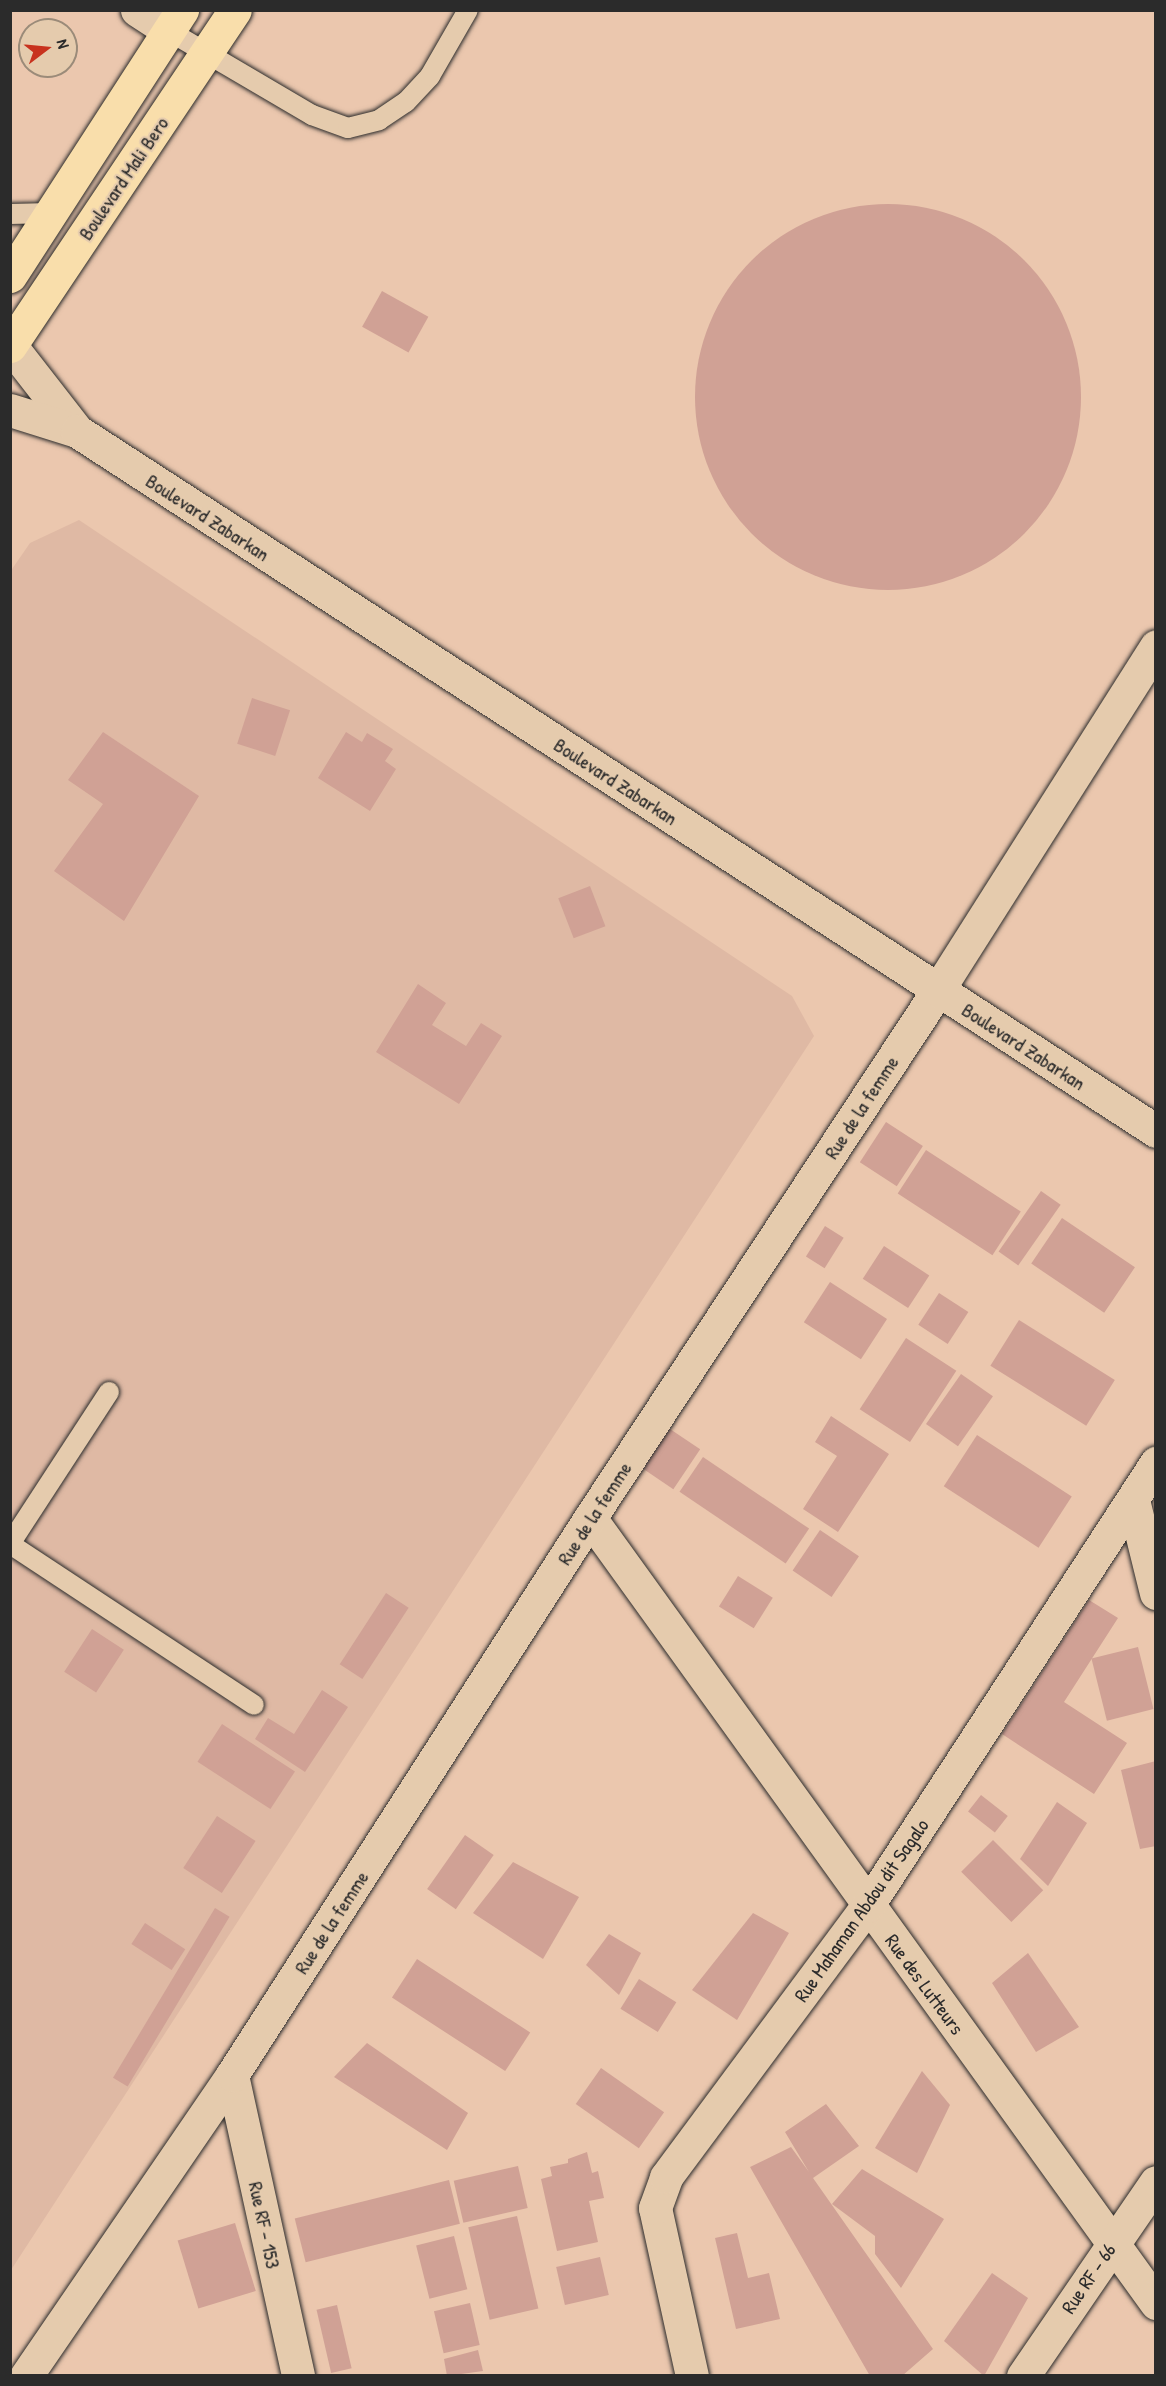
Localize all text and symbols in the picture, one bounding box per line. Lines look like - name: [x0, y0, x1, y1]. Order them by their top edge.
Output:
- north arrow: [18, 18, 78, 78]
- text: N: [52, 36, 75, 51]
- street label: Boulevard Mali Bero: [73, 112, 173, 244]
- street label: Boulevard Zabarkan: [142, 468, 274, 566]
- street label: Boulevard Zabarkan: [550, 732, 682, 830]
- street label: Boulevard Zabarkan: [958, 997, 1090, 1095]
- street label: Rue de la femme: [819, 1051, 903, 1163]
- street label: Rue de la femme: [552, 1457, 636, 1569]
- street label: Rue Mahaman Abdou dit Sagalo: [789, 1814, 933, 2006]
- street label: Rue de la femme: [289, 1866, 373, 1978]
- street label: Rue des Lutteurs: [881, 1929, 969, 2039]
- street label: Rue RF - 153: [244, 2179, 286, 2271]
- street label: Rue RF - 66: [1056, 2238, 1120, 2318]

